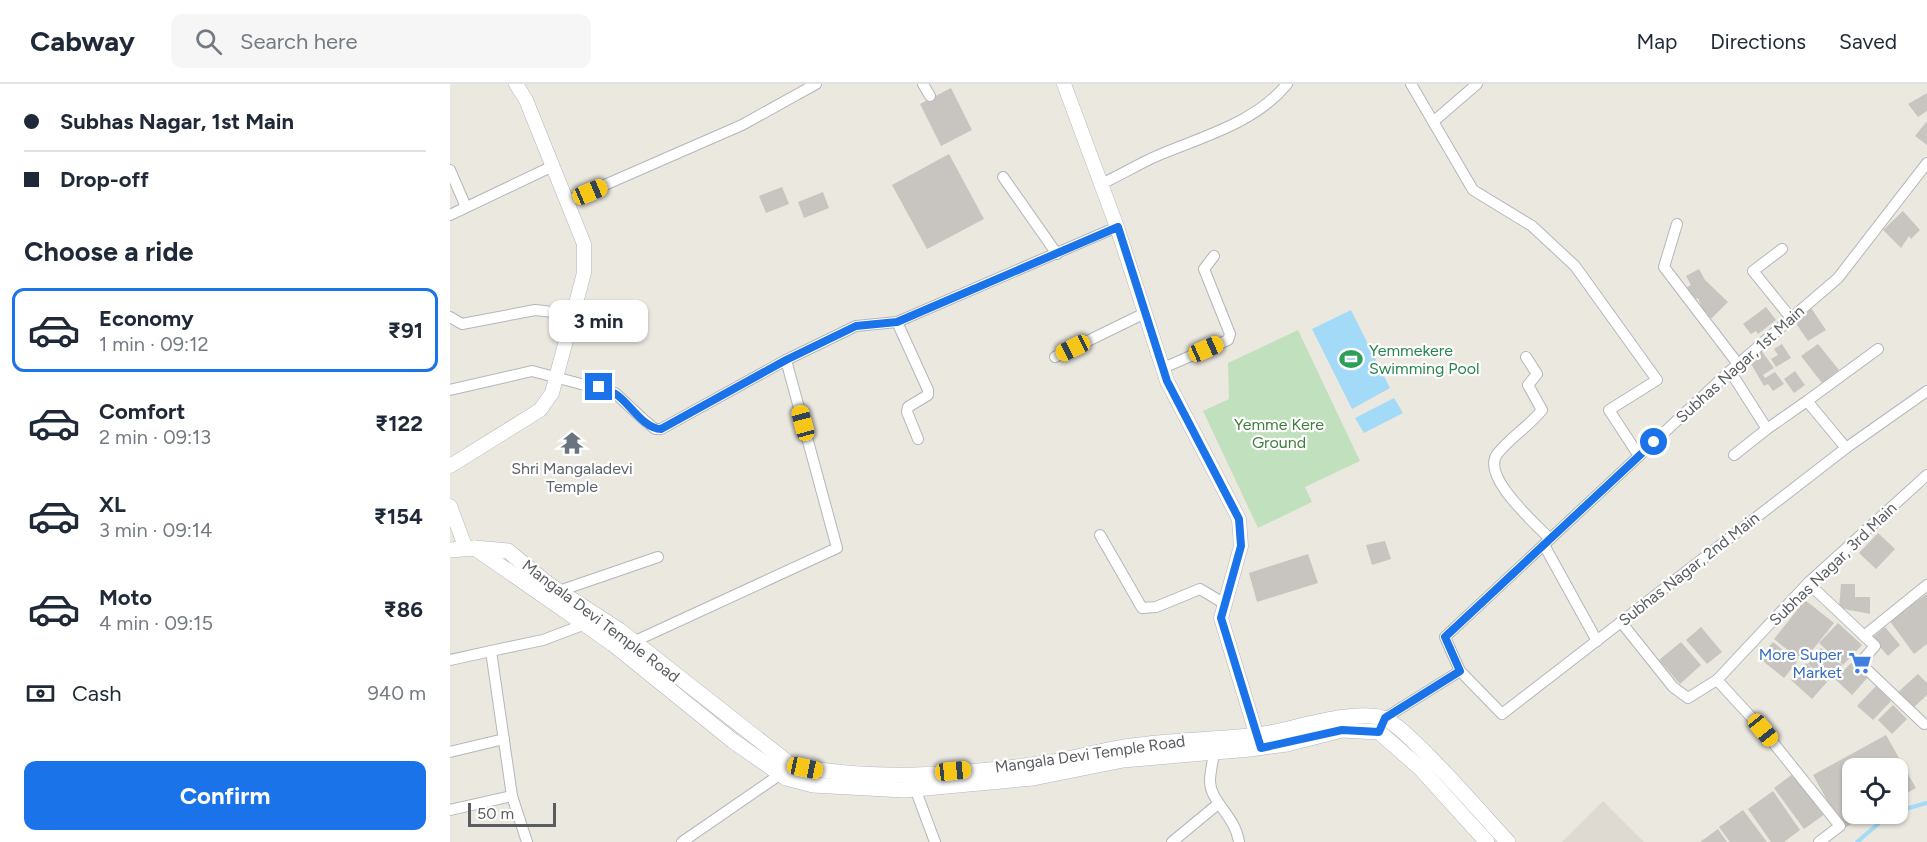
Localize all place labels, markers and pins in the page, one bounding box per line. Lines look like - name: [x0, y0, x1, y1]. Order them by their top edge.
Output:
- place label: Yemmekere Swimming Pool: [1369, 341, 1479, 378]
- sports icon: Yemmekere Swimming Pool: [1338, 346, 1364, 372]
- temple icon: Shri Mangaladevi Temple: [559, 430, 585, 456]
- place label: Shri Mangaladevi Temple: [511, 459, 633, 496]
- place label: More Super Market: [1759, 645, 1843, 682]
- supermarket icon: More Super Market: [1847, 650, 1873, 676]

